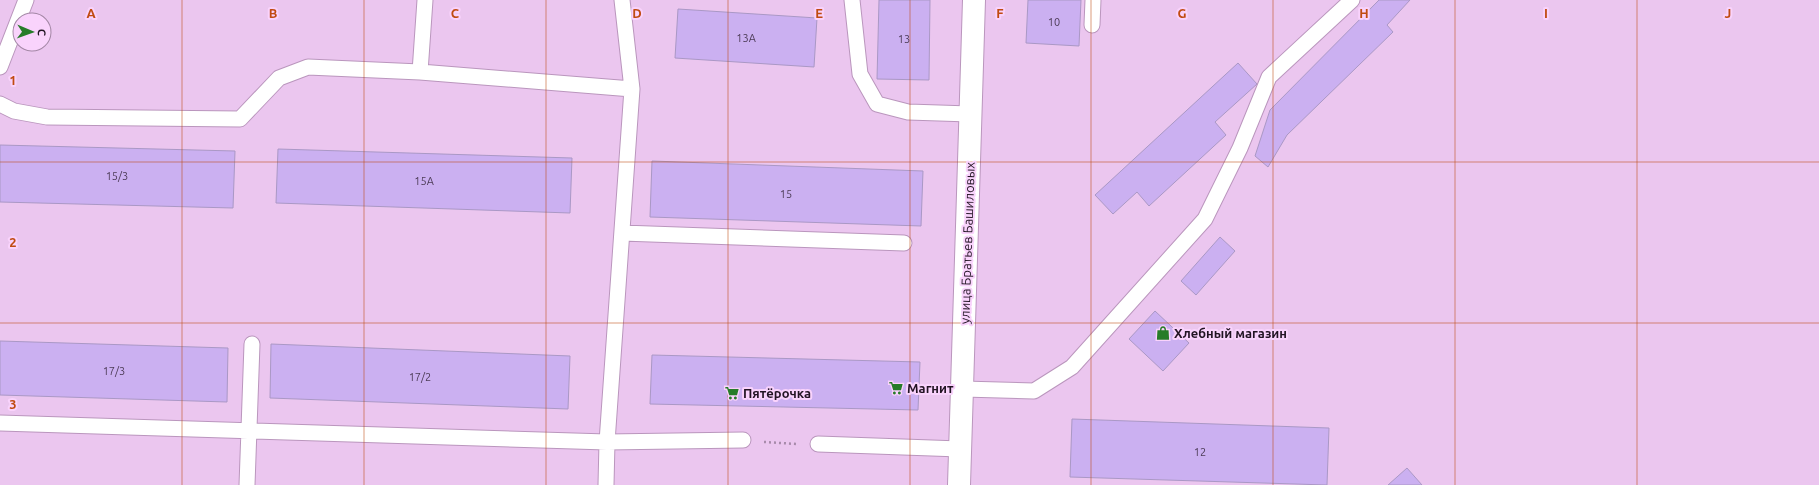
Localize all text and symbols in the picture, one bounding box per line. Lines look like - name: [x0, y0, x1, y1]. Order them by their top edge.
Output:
- text: A: [86, 6, 96, 20]
- text: B: [269, 6, 278, 20]
- text: C: [451, 6, 460, 20]
- text: D: [632, 6, 642, 20]
- text: E: [815, 6, 823, 20]
- text: F: [996, 6, 1004, 20]
- text: G: [1178, 6, 1187, 20]
- text: H: [1359, 6, 1369, 20]
- text: I: [1544, 6, 1548, 20]
- text: J: [1725, 6, 1731, 20]
- north arrow: [12, 12, 52, 52]
- house number: 10: [1048, 16, 1060, 28]
- text: С: [36, 29, 48, 36]
- house number: 13А: [736, 32, 757, 44]
- house number: 13: [898, 33, 910, 45]
- text: 1: [9, 73, 17, 87]
- street label: улица Братьев Башиловых: [957, 161, 977, 324]
- house number: 15/3: [106, 170, 128, 182]
- house number: 15А: [414, 175, 435, 187]
- house number: 15: [780, 188, 792, 200]
- text: 2: [9, 235, 17, 249]
- shop icon: Хлебный магазин: [1155, 325, 1171, 341]
- place label: Хлебный магазин: [1174, 326, 1287, 340]
- house number: 17/3: [103, 365, 125, 377]
- house number: 17/2: [409, 371, 431, 383]
- supermarket icon: Магнит: [888, 380, 904, 396]
- place label: Магнит: [907, 381, 954, 395]
- supermarket icon: Пятёрочка: [724, 385, 740, 401]
- place label: Пятёрочка: [743, 386, 811, 400]
- text: 3: [9, 397, 17, 411]
- house number: 12: [1194, 446, 1206, 458]

